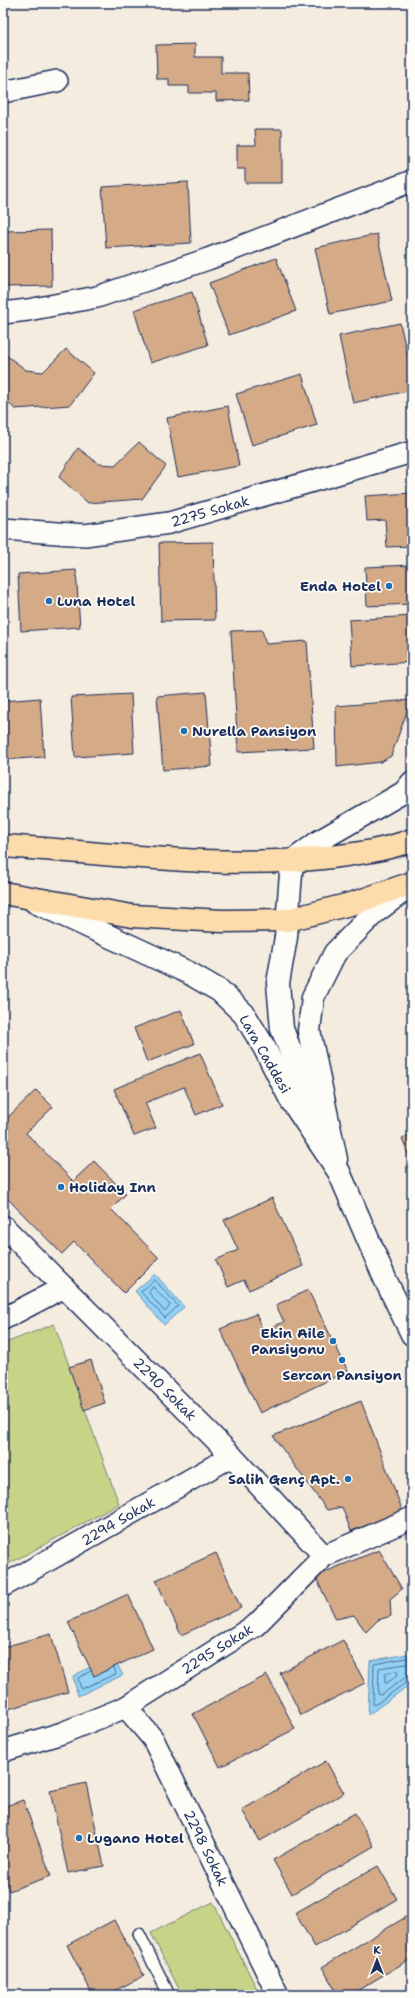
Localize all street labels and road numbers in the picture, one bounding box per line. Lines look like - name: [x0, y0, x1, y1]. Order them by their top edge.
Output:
- street label: 2275 Sokak: [169, 491, 251, 531]
- street label: Lara Caddesi: [235, 1011, 295, 1097]
- street label: 2290 Sokak: [129, 1353, 201, 1425]
- street label: 2294 Sokak: [78, 1493, 158, 1549]
- street label: 2295 Sokak: [178, 1620, 256, 1678]
- street label: 2298 Sokak: [180, 1807, 232, 1889]

